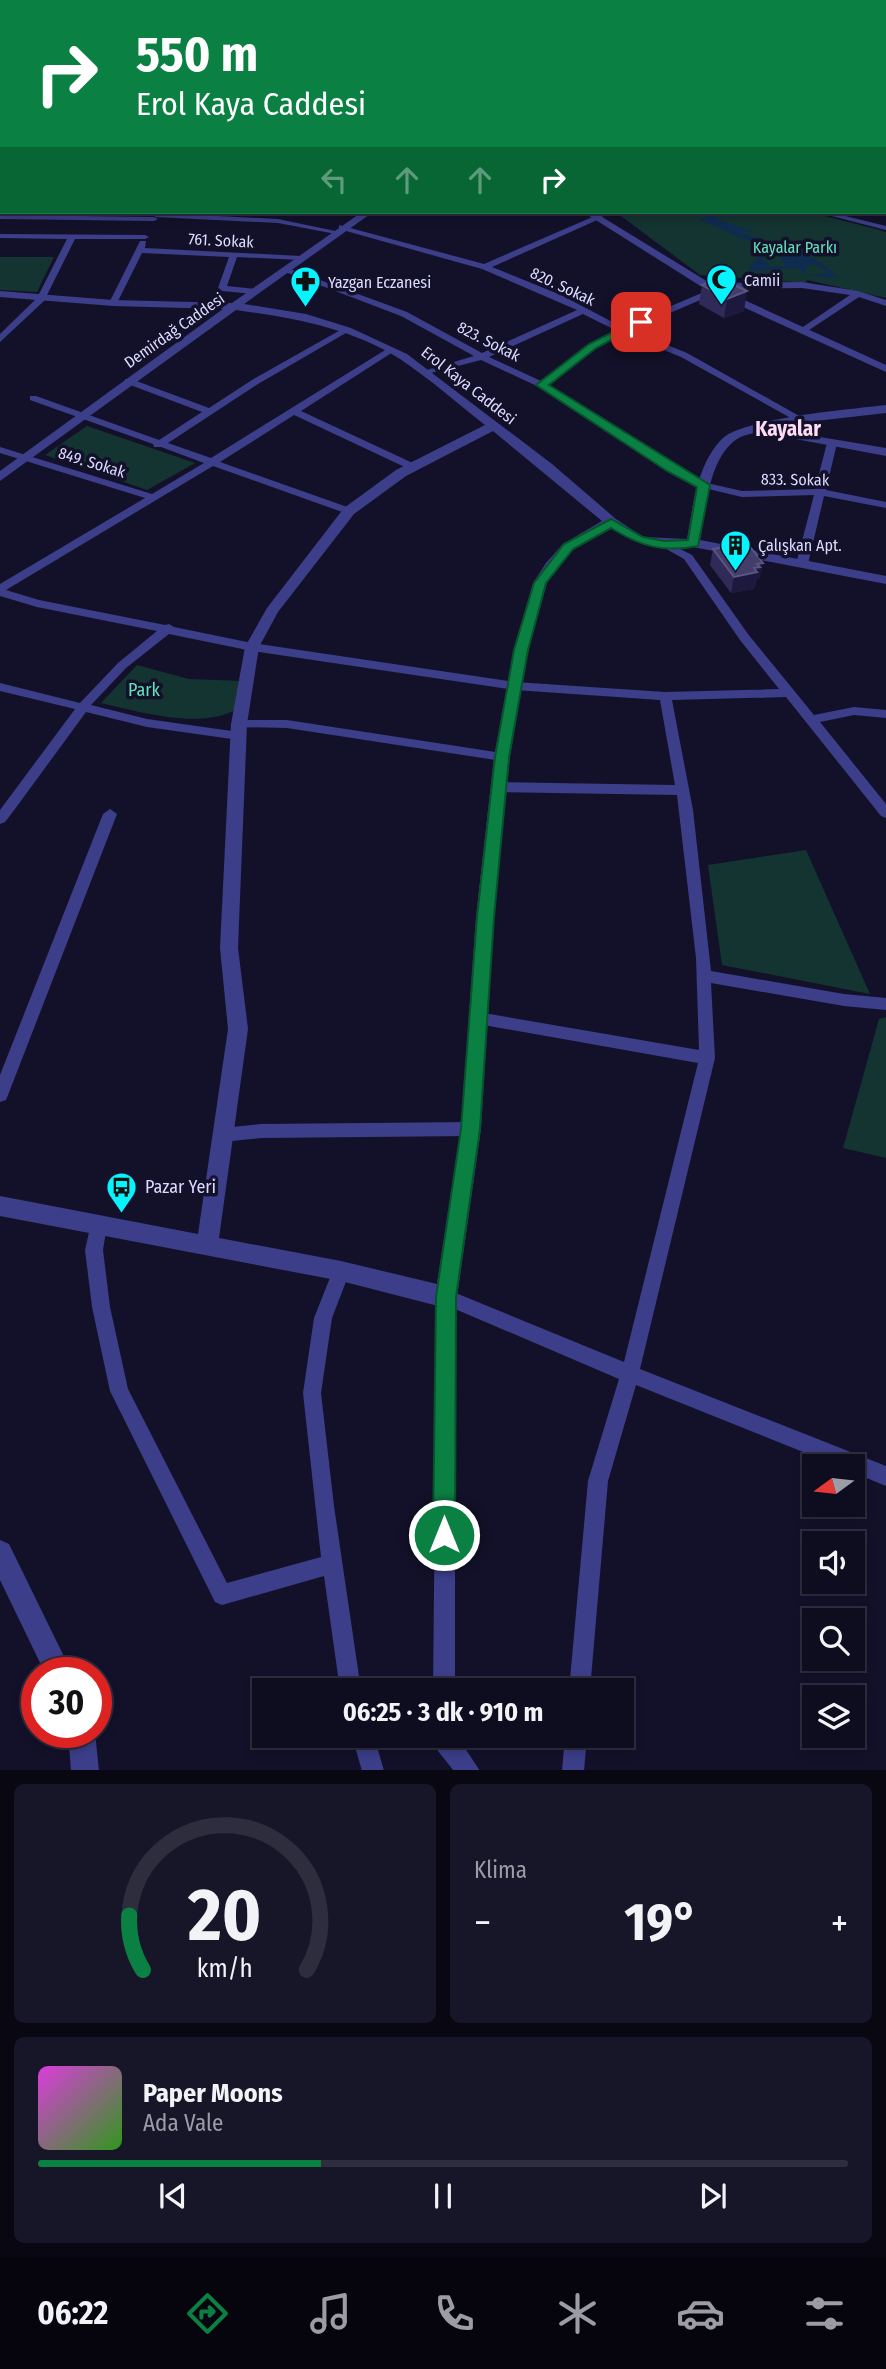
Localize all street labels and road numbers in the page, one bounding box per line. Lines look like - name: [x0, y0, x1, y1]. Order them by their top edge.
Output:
- street label: 761. Sokak: [188, 229, 255, 252]
- street label: 820. Sokak: [527, 263, 599, 310]
- street label: Demirdağ Caddesi: [121, 289, 228, 372]
- street label: 823. Sokak: [454, 318, 524, 366]
- street label: Erol Kaya Caddesi: [418, 342, 520, 428]
- street label: 849. Sokak: [56, 443, 128, 482]
- street label: 833. Sokak: [761, 469, 830, 490]

